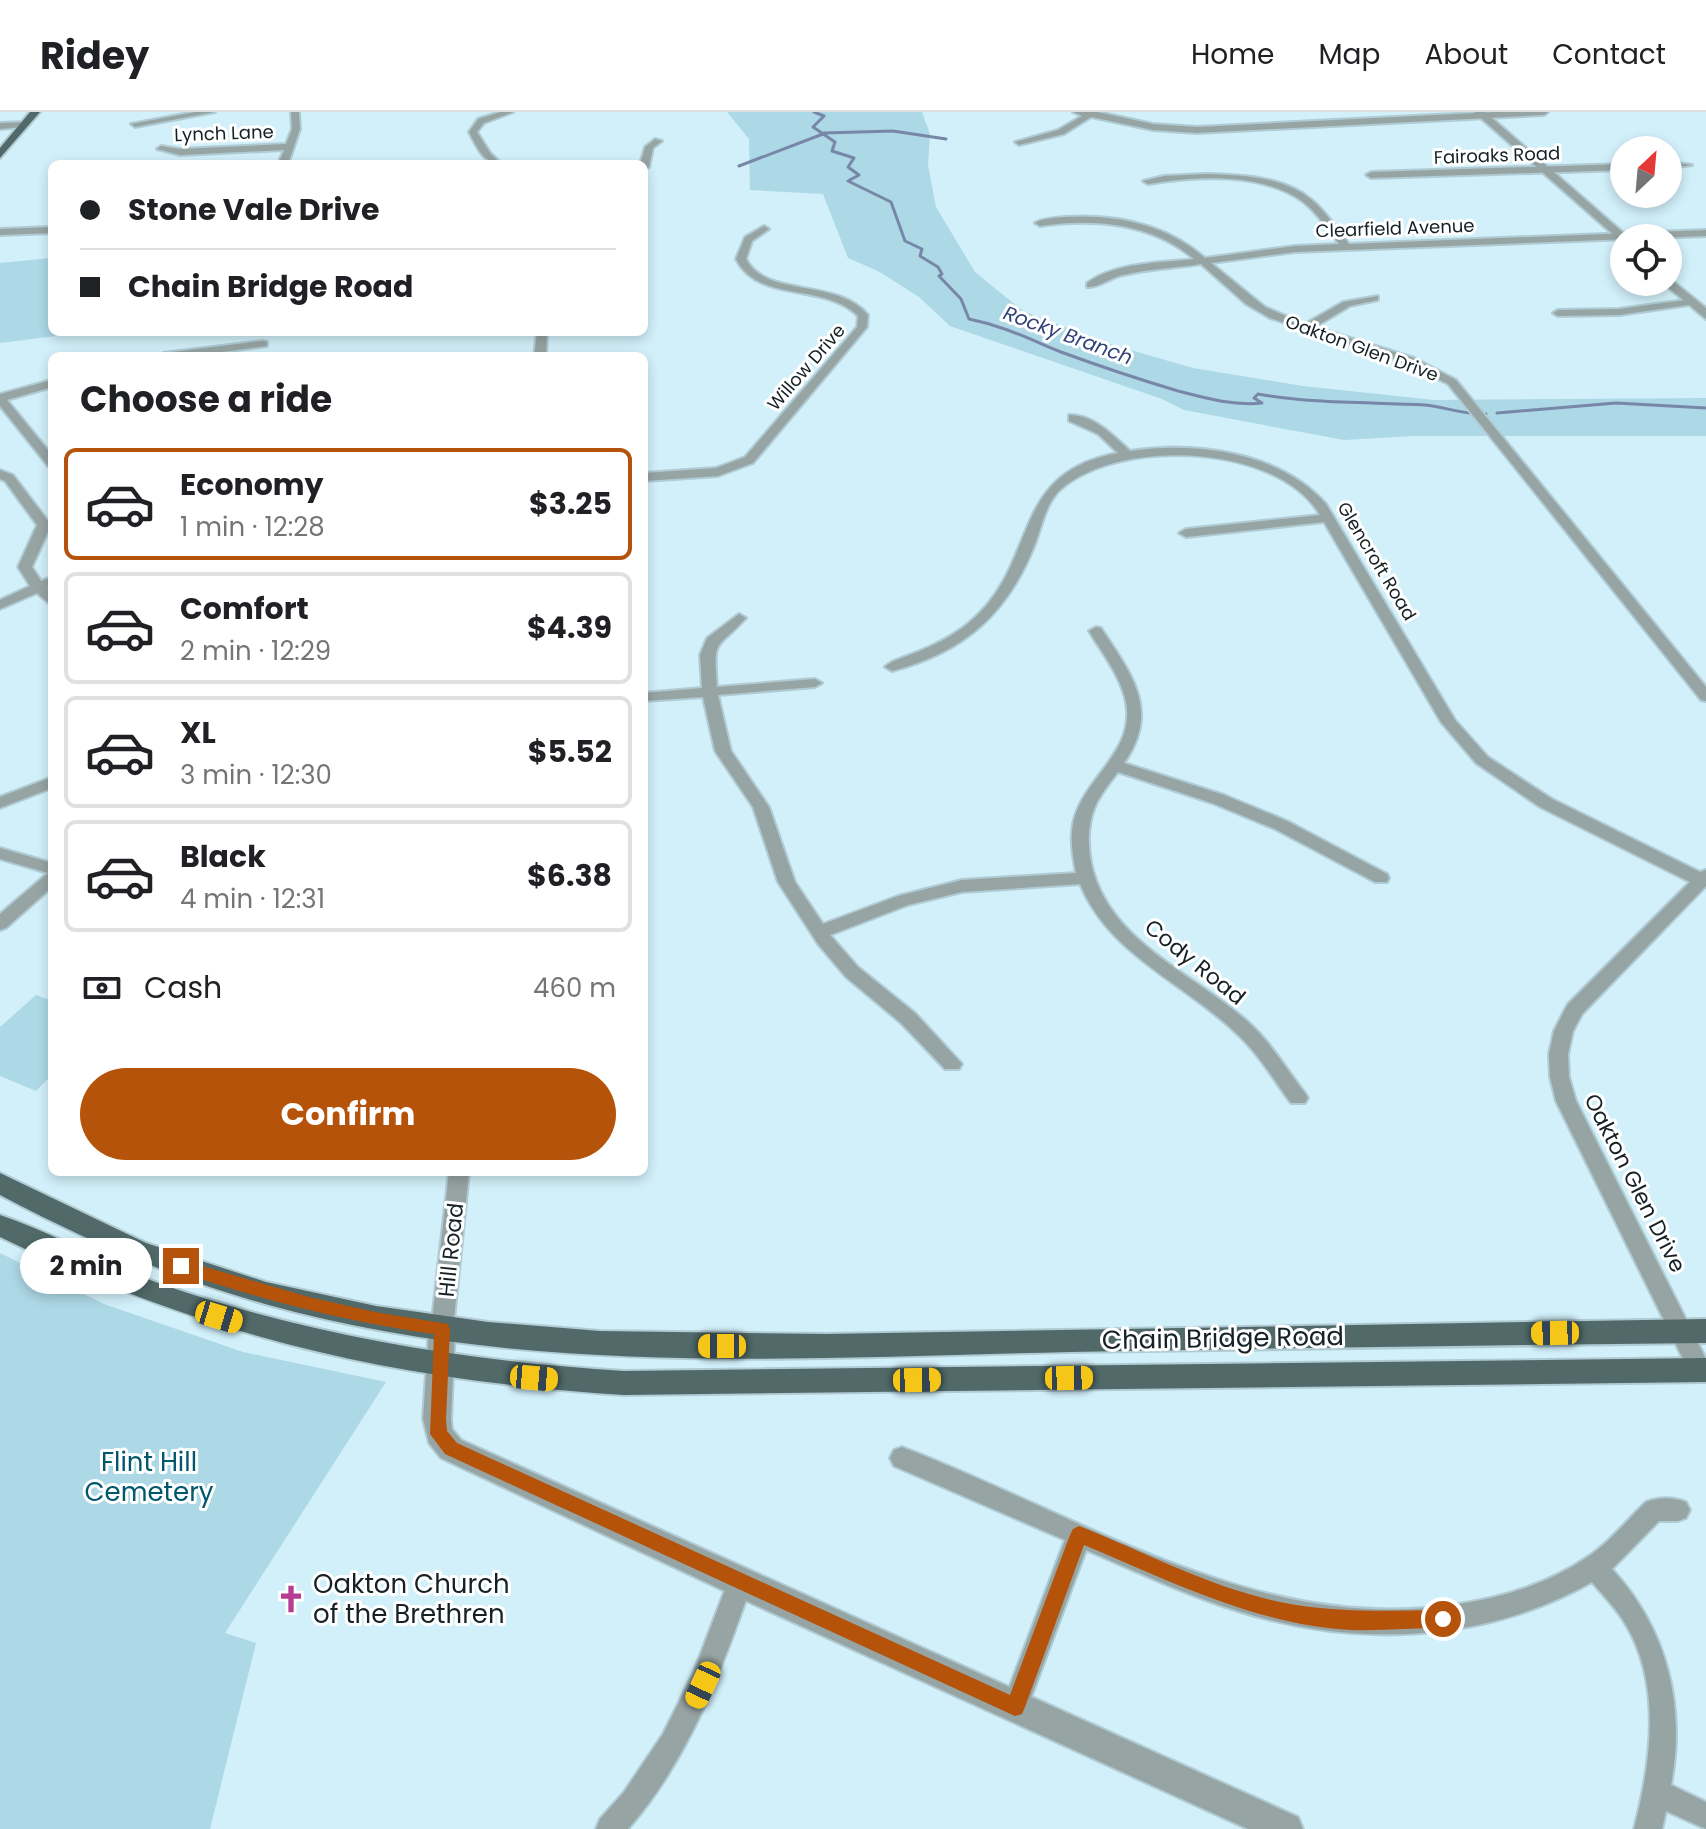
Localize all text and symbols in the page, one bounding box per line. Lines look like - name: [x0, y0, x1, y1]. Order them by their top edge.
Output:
- text: Ridey: [40, 29, 149, 82]
- text: Home: [1191, 35, 1274, 74]
- text: Map: [1318, 35, 1380, 74]
- text: About: [1424, 35, 1508, 74]
- text: Contact: [1552, 35, 1666, 74]
- street label: Lynch Lane: [174, 119, 274, 147]
- north arrow: [1610, 136, 1682, 208]
- map controls: [1610, 136, 1682, 296]
- street label: Fairoaks Road: [1433, 140, 1561, 170]
- text: Stone Vale Drive: [128, 188, 380, 231]
- street label: Clearfield Avenue: [1315, 213, 1475, 243]
- button: locate: [1610, 224, 1682, 296]
- text: Chain Bridge Road: [128, 265, 413, 308]
- water label: Rocky Branch: [999, 299, 1137, 371]
- street label: Oakton Glen Drive: [1282, 309, 1442, 387]
- street label: Willow Drive: [761, 318, 851, 416]
- text: Choose a ride: [80, 374, 332, 425]
- text: Economy: [180, 463, 324, 506]
- icon: car: [84, 468, 156, 540]
- text: $3.25: [529, 482, 612, 525]
- street label: Glencroft Road: [1332, 497, 1422, 625]
- text: 1 min · 12:28: [180, 509, 325, 545]
- text: Comfort: [180, 587, 309, 630]
- icon: car: [84, 592, 156, 664]
- text: $4.39: [527, 606, 612, 649]
- text: 2 min · 12:29: [180, 633, 331, 669]
- text: XL: [180, 711, 216, 754]
- icon: car: [84, 716, 156, 788]
- text: $5.52: [528, 730, 612, 773]
- text: 3 min · 12:30: [180, 757, 332, 793]
- text: Black: [180, 835, 266, 878]
- icon: car: [84, 840, 156, 912]
- text: $6.38: [527, 854, 612, 897]
- text: 4 min · 12:31: [180, 881, 325, 917]
- street label: Cody Road: [1138, 912, 1252, 1012]
- icon: cash: [80, 966, 124, 1010]
- text: Cash: [144, 966, 222, 1009]
- text: 460 m: [533, 970, 616, 1006]
- button: Confirm: [80, 1068, 616, 1160]
- street label: Oakton Glen Drive: [1577, 1088, 1693, 1278]
- street label: Hill Road: [431, 1201, 471, 1299]
- callout: 2 min: [21, 1238, 153, 1294]
- text: 2 min: [49, 1248, 123, 1284]
- route end: [163, 1248, 199, 1284]
- car: [193, 1299, 245, 1335]
- street label: Chain Bridge Road: [1102, 1318, 1344, 1358]
- car: [1531, 1321, 1579, 1345]
- car: [698, 1334, 746, 1358]
- car: [509, 1364, 559, 1392]
- car: [1045, 1366, 1093, 1390]
- car: [893, 1368, 941, 1392]
- park label: Flint Hill Cemetery: [84, 1444, 214, 1510]
- place label: Oakton Church of the Brethren: [313, 1566, 510, 1632]
- church icon: Oakton Church of the Brethren: [276, 1584, 306, 1614]
- route start: [1425, 1601, 1461, 1637]
- car: [682, 1658, 724, 1712]

